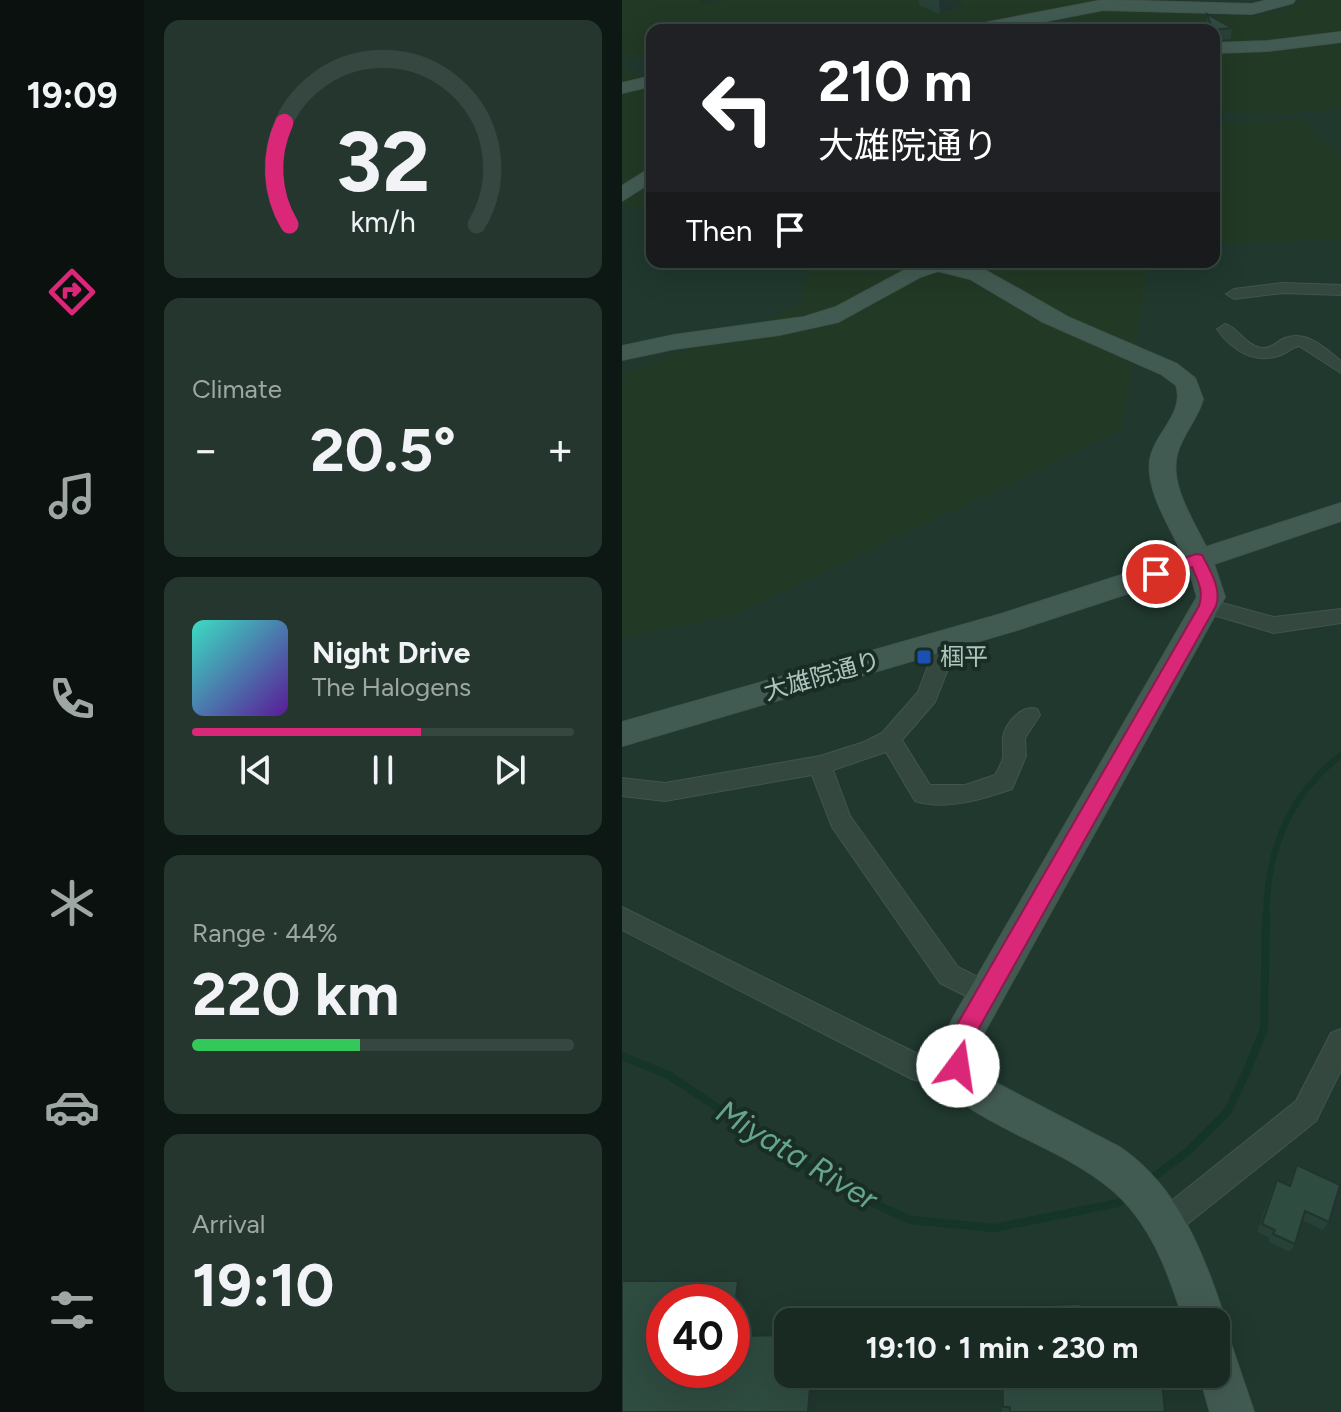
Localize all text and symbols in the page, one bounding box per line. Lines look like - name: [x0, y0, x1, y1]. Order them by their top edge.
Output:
- text: 210 m: [818, 48, 973, 115]
- icon: left: [686, 56, 790, 160]
- text: 19:09: [26, 74, 118, 117]
- text: 32: [336, 112, 430, 212]
- text: 大雄院通り: [818, 124, 998, 167]
- text: km/h: [350, 205, 416, 239]
- icon: arrive: [768, 208, 812, 252]
- text: Then: [686, 212, 752, 249]
- icon: directions: [44, 264, 100, 320]
- text: Climate: [192, 373, 282, 405]
- text: 20.5°: [310, 414, 456, 486]
- text: −: [192, 423, 219, 476]
- text: +: [547, 423, 574, 476]
- icon: music: [44, 468, 100, 524]
- pin: [1122, 540, 1190, 608]
- icon: arrive: [1134, 552, 1178, 596]
- text: Night Drive: [312, 634, 470, 671]
- place label: 椢平: [940, 642, 988, 671]
- street label: 大雄院通り: [760, 645, 884, 706]
- marker: 椢平: [915, 648, 933, 666]
- icon: phone: [44, 671, 100, 727]
- text: The Halogens: [312, 671, 471, 703]
- icon: previous: [234, 748, 278, 792]
- icon: pause: [361, 748, 405, 792]
- icon: next: [488, 748, 532, 792]
- icon: climate: [44, 875, 100, 931]
- text: Range · 44%: [192, 917, 338, 949]
- text: 220 km: [192, 958, 399, 1030]
- position arrow: [916, 1024, 1000, 1108]
- icon: car: [44, 1079, 100, 1135]
- water label: Miyata River: [710, 1092, 885, 1218]
- text: Arrival: [192, 1208, 265, 1240]
- text: 19:10: [192, 1249, 334, 1321]
- icon: filters: [44, 1282, 100, 1338]
- speed limit sign: 40: [646, 1284, 750, 1388]
- text: 19:10 · 1 min · 230 m: [866, 1329, 1139, 1366]

